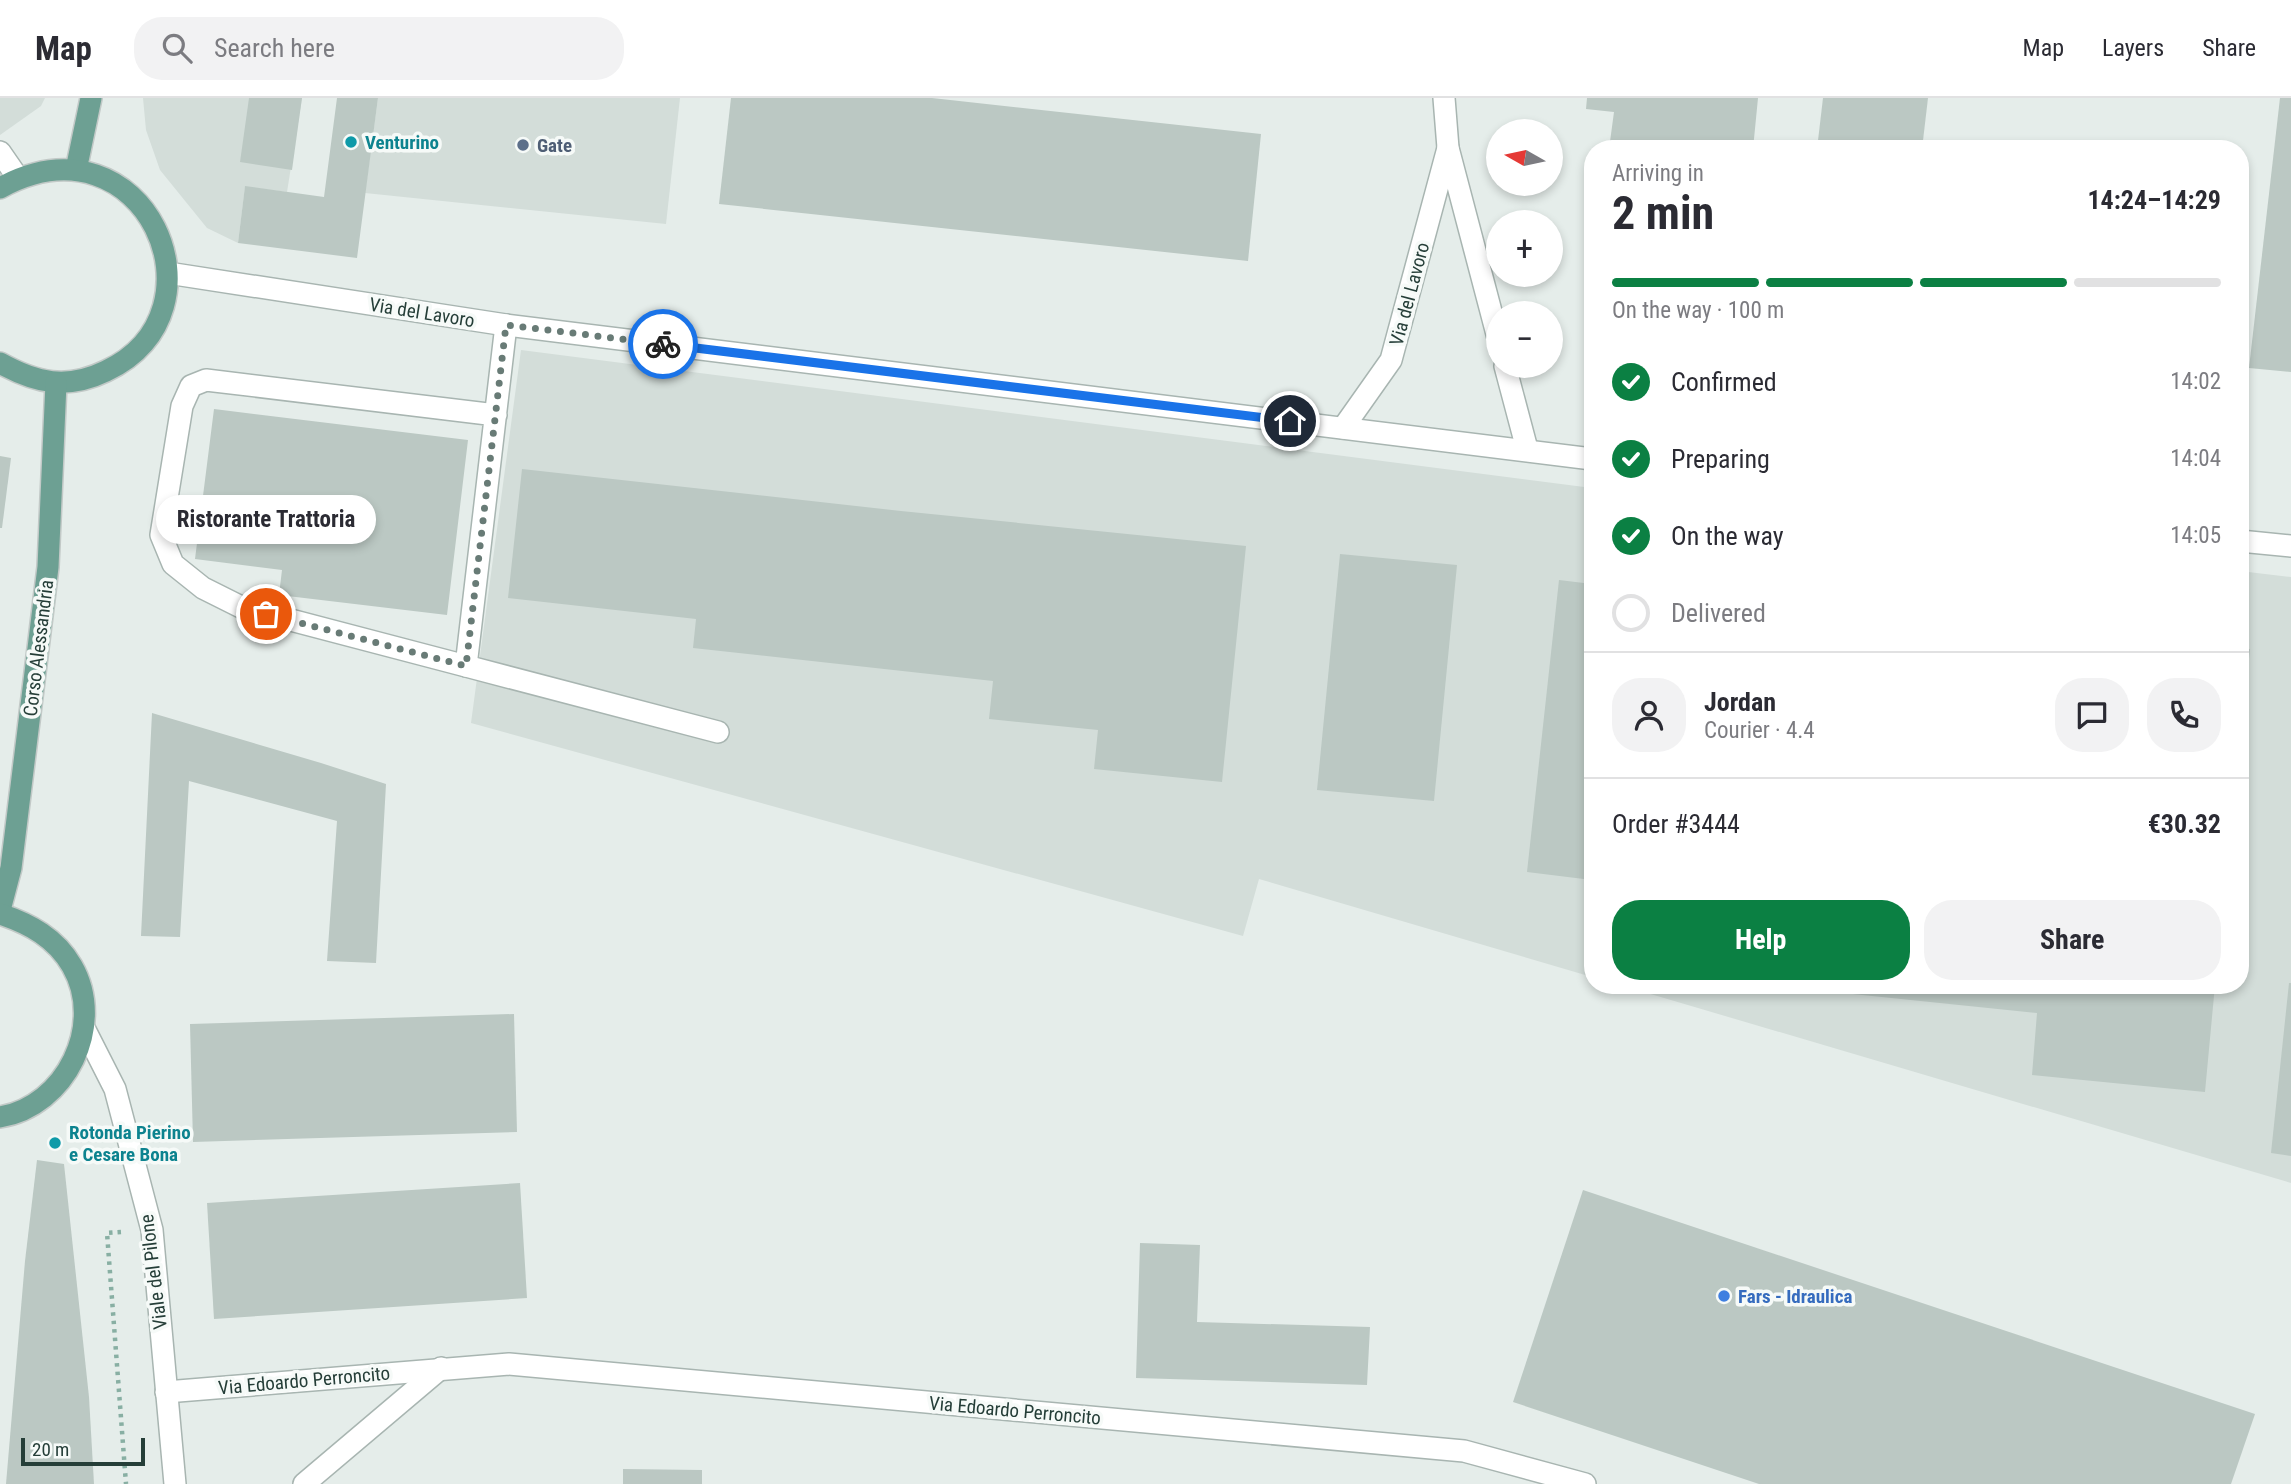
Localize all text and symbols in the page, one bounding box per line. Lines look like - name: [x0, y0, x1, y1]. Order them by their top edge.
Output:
- search box: [134, 17, 624, 80]
- text: Map: [35, 29, 92, 68]
- icon: search: [158, 29, 196, 67]
- text: Search here: [214, 33, 335, 63]
- text: Map: [2023, 34, 2064, 62]
- text: Layers: [2102, 34, 2164, 62]
- text: Share: [2202, 34, 2256, 62]
- north arrow: [1486, 119, 1563, 196]
- map controls: [1486, 119, 1563, 378]
- place label: Venturino: [365, 131, 439, 154]
- marker: Venturino: [343, 134, 359, 150]
- place label: Gate: [537, 134, 572, 157]
- marker: Gate: [515, 137, 531, 153]
- text: Arriving in: [1612, 160, 1704, 187]
- text: 14:24–14:29: [2087, 185, 2221, 215]
- text: 2 min: [1612, 186, 1714, 240]
- button: +: [1486, 210, 1563, 287]
- street label: Via del Lavoro: [1385, 240, 1434, 348]
- street label: Via del Lavoro: [368, 293, 476, 332]
- text: On the way · 100 m: [1612, 297, 1784, 324]
- button: −: [1486, 301, 1563, 378]
- courier: [628, 309, 698, 379]
- icon: bike: [644, 325, 682, 363]
- icon: check: [1612, 363, 1650, 401]
- text: Confirmed: [1671, 367, 1777, 397]
- text: 14:02: [2170, 368, 2221, 395]
- pin: [1260, 391, 1320, 451]
- icon: home: [1271, 402, 1309, 440]
- icon: check: [1612, 440, 1650, 478]
- text: Preparing: [1671, 444, 1770, 474]
- text: 14:04: [2170, 445, 2221, 472]
- callout: Ristorante Trattoria: [156, 495, 376, 544]
- text: Ristorante Trattoria: [177, 506, 355, 533]
- icon: check: [1612, 517, 1650, 555]
- text: On the way: [1671, 521, 1784, 551]
- text: 14:05: [2170, 522, 2221, 549]
- street label: Corso Alessandria: [19, 579, 58, 718]
- pin: [236, 584, 296, 644]
- icon: bag: [247, 595, 285, 633]
- text: Delivered: [1671, 598, 1766, 628]
- button: person: [1612, 678, 1686, 752]
- button: chat: [2055, 678, 2129, 752]
- button: phone: [2147, 678, 2221, 752]
- text: Jordan: [1704, 687, 1776, 717]
- text: Courier · 4.4: [1704, 717, 1815, 744]
- text: Order #3444: [1612, 809, 1740, 839]
- text: €30.32: [2148, 809, 2221, 839]
- button: Help: [1612, 900, 1910, 980]
- button: Share: [1924, 900, 2221, 980]
- place label: Rotonda Pierino e Cesare Bona: [69, 1121, 191, 1166]
- marker: Rotonda Pierino e Cesare Bona: [47, 1135, 63, 1151]
- street label: Viale del Pilone: [135, 1213, 172, 1331]
- place label: Fars - Idraulica: [1738, 1285, 1852, 1308]
- marker: Fars - Idraulica: [1716, 1288, 1732, 1304]
- street label: Via Edoardo Perroncito: [217, 1362, 391, 1399]
- street label: Via Edoardo Perroncito: [928, 1392, 1102, 1429]
- scale bar: [21, 1435, 145, 1467]
- text: 20 m: [32, 1438, 69, 1461]

